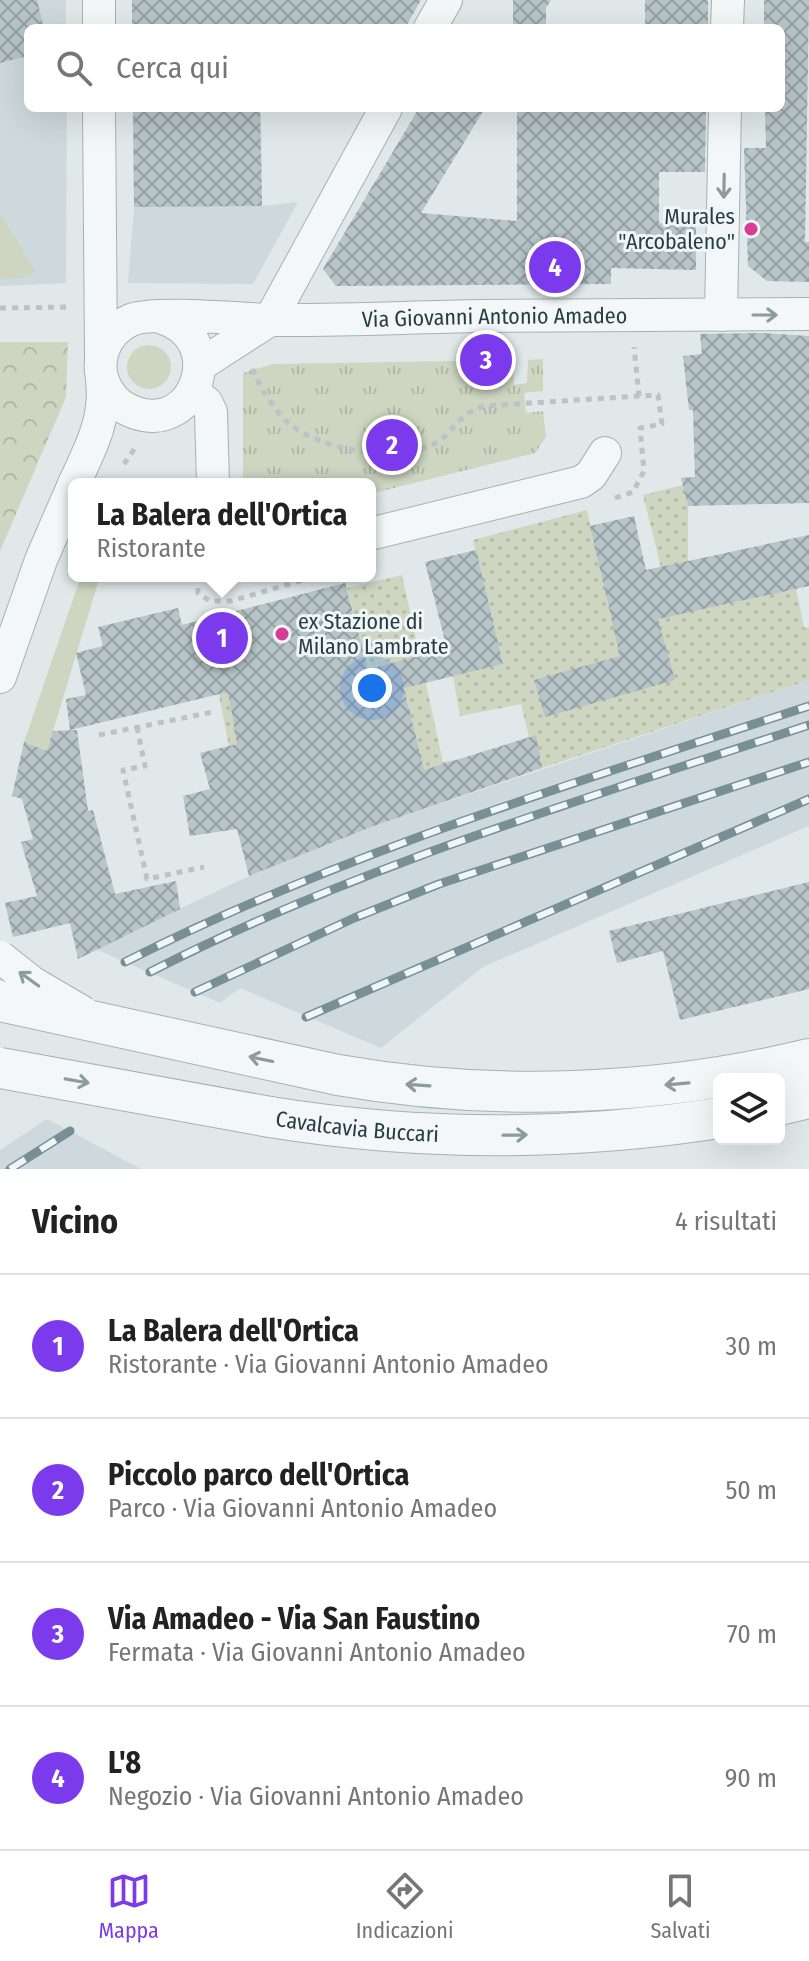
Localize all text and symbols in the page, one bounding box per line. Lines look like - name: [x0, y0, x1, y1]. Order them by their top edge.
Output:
- search box: [24, 24, 785, 112]
- icon: search: [52, 46, 96, 90]
- text: Cerca qui: [116, 50, 229, 86]
- one-way arrow: [716, 172, 731, 199]
- place label: Murales "Arcobaleno": [618, 203, 735, 255]
- marker: Murales "Arcobaleno": [742, 220, 760, 238]
- pin: 4: [529, 237, 581, 297]
- street label: Via Giovanni Antonio Amadeo: [361, 302, 627, 333]
- one-way arrow: [751, 307, 778, 323]
- pin: 3: [460, 330, 512, 390]
- pin: 2: [366, 415, 418, 475]
- popup: [68, 478, 376, 582]
- text: La Balera dell'Ortica: [97, 497, 347, 533]
- text: Ristorante: [97, 533, 206, 564]
- pin: 1: [196, 608, 248, 668]
- place label: ex Stazione di Milano Lambrate: [298, 608, 449, 660]
- marker: ex Stazione di Milano Lambrate: [273, 625, 291, 643]
- your location: [352, 668, 392, 708]
- one-way arrow: [19, 970, 40, 987]
- one-way arrow: [249, 1051, 275, 1066]
- map controls: [713, 1073, 785, 1145]
- button: layers: [713, 1073, 785, 1145]
- one-way arrow: [64, 1074, 89, 1089]
- one-way arrow: [664, 1076, 691, 1091]
- one-way arrow: [405, 1077, 432, 1092]
- street label: Cavalcavia Buccari: [274, 1105, 440, 1147]
- one-way arrow: [501, 1127, 528, 1142]
- text: Vicino: [32, 1201, 118, 1242]
- text: 4 risultati: [675, 1206, 777, 1237]
- text: La Balera dell'Ortica: [108, 1313, 359, 1349]
- text: 1: [53, 1331, 64, 1362]
- text: 30 m: [726, 1331, 777, 1362]
- text: Ristorante · Via Giovanni Antonio Amadeo: [108, 1349, 549, 1380]
- text: Piccolo parco dell'Ortica: [108, 1457, 409, 1493]
- text: 2: [52, 1475, 64, 1506]
- text: 50 m: [725, 1475, 777, 1506]
- text: Parco · Via Giovanni Antonio Amadeo: [108, 1493, 497, 1524]
- text: Via Amadeo - Via San Faustino: [108, 1601, 480, 1637]
- text: 3: [52, 1619, 64, 1650]
- text: 70 m: [727, 1619, 777, 1650]
- text: Fermata · Via Giovanni Antonio Amadeo: [108, 1637, 526, 1668]
- text: L'8: [108, 1745, 141, 1781]
- text: 4: [51, 1763, 65, 1794]
- text: 90 m: [725, 1763, 777, 1794]
- text: Negozio · Via Giovanni Antonio Amadeo: [108, 1781, 524, 1812]
- tab: Mappa: [98, 1869, 159, 1944]
- tab: Indicazioni: [356, 1869, 453, 1944]
- tab: Salvati: [650, 1869, 710, 1944]

